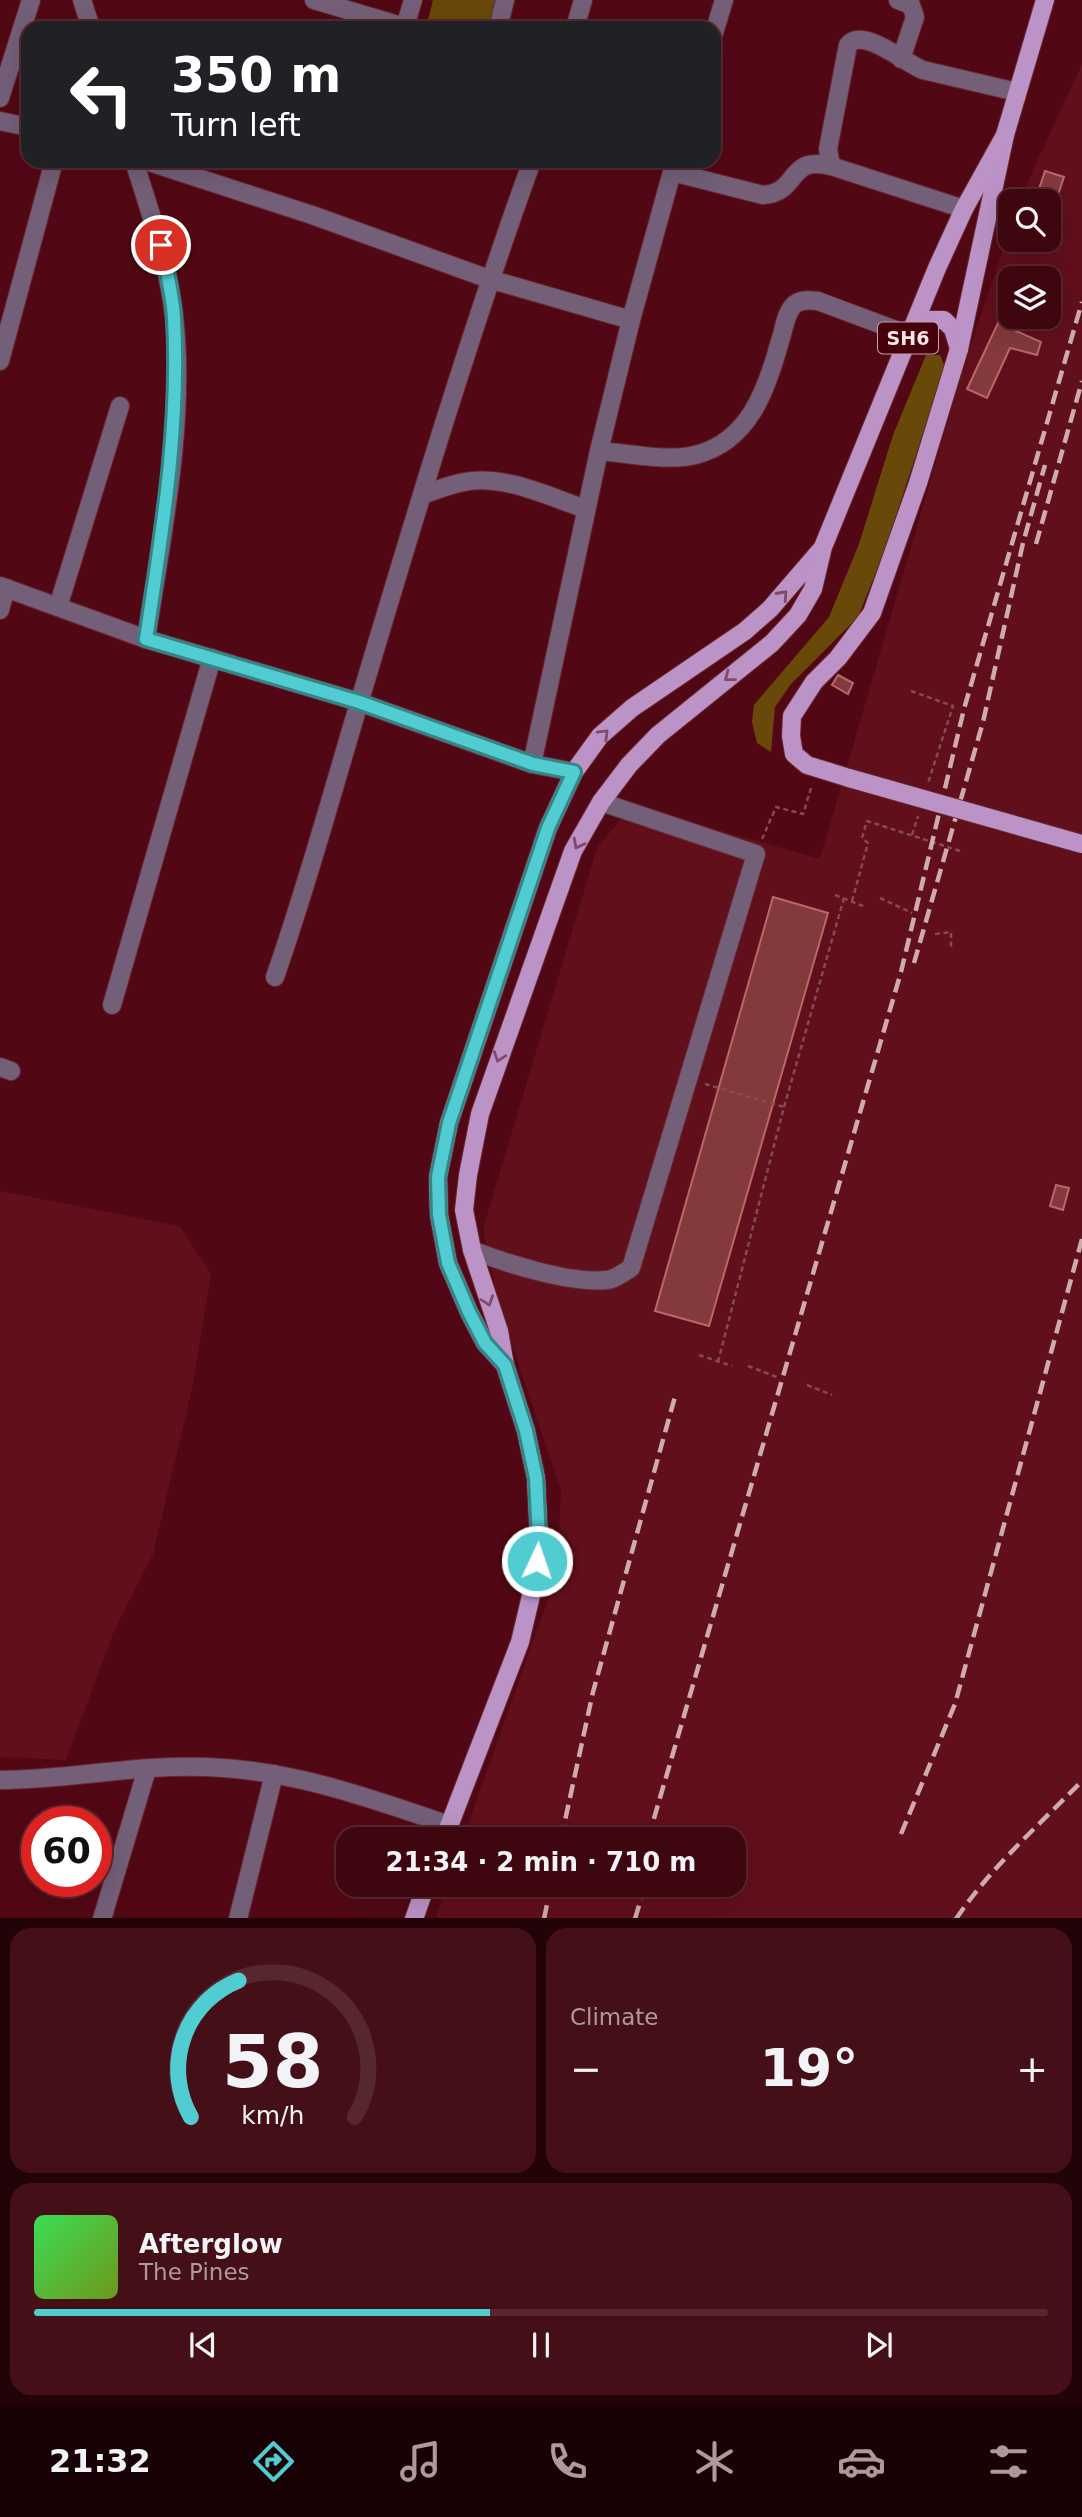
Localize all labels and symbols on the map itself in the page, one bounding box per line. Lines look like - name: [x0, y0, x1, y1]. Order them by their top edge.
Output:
- pin: [131, 215, 191, 275]
- road number: SH6: [878, 322, 938, 354]
- one-way arrow: [774, 590, 787, 603]
- one-way arrow: [724, 669, 737, 681]
- one-way arrow: [595, 729, 608, 742]
- one-way arrow: [572, 836, 586, 849]
- one-way arrow: [493, 1051, 507, 1063]
- one-way arrow: [480, 1295, 494, 1307]
- position arrow: [500, 1524, 574, 1598]
- speed limit sign: 60: [21, 1806, 112, 1897]

